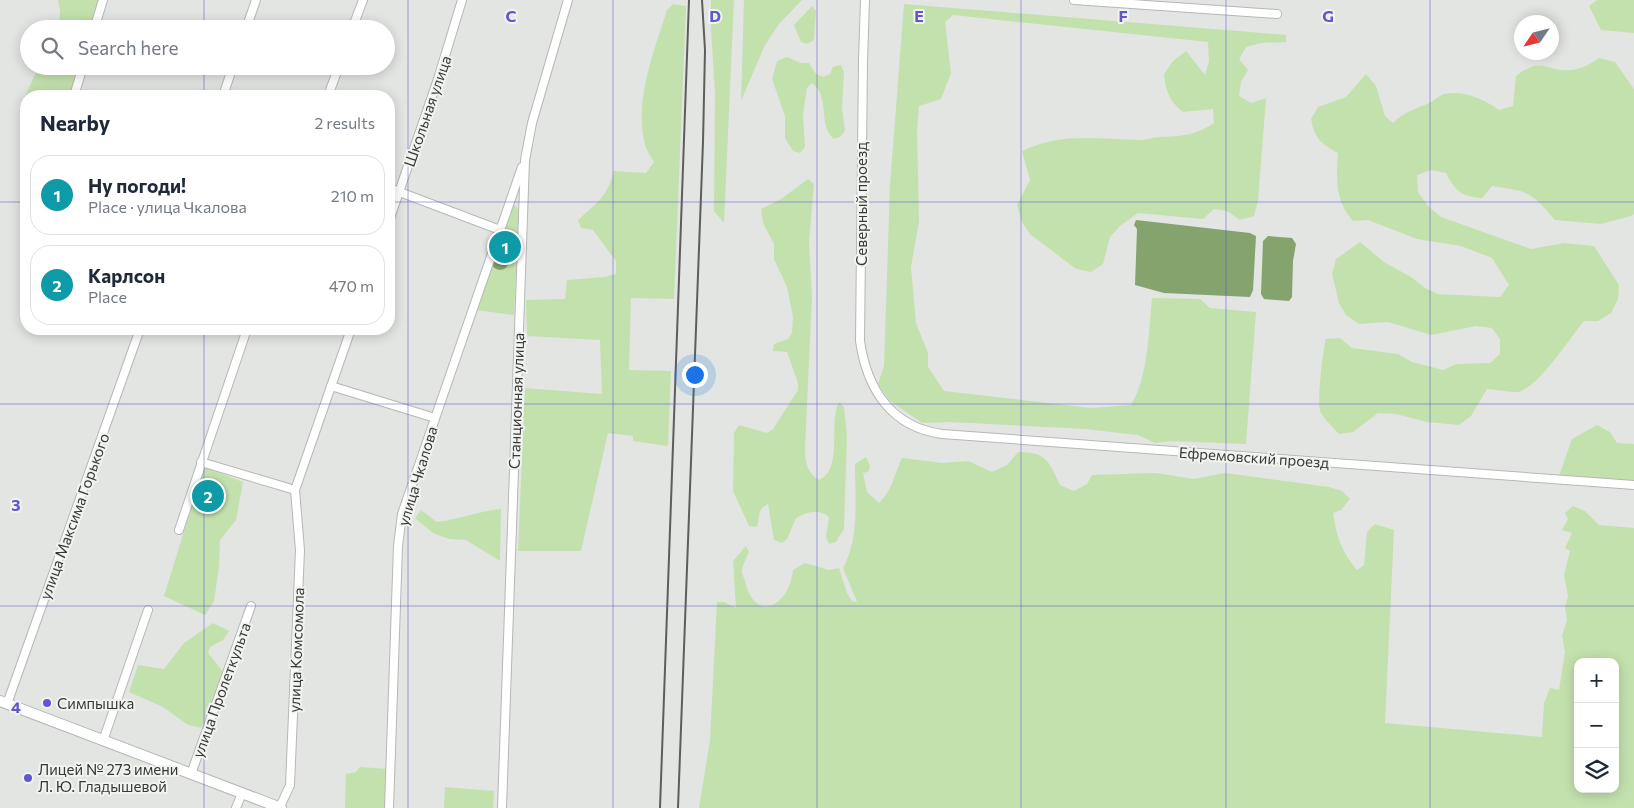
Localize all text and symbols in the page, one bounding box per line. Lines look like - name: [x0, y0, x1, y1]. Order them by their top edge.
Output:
- text: C: [506, 6, 517, 25]
- text: D: [709, 6, 721, 25]
- text: E: [914, 6, 924, 25]
- text: F: [1118, 6, 1128, 25]
- text: G: [1322, 6, 1334, 25]
- north arrow: [1514, 15, 1559, 60]
- search box: [20, 20, 395, 75]
- icon: search: [38, 34, 66, 62]
- text: Search here: [78, 36, 178, 59]
- street label: Школьная улица: [399, 53, 455, 169]
- text: Nearby: [40, 110, 110, 135]
- text: 2 results: [314, 113, 375, 132]
- street label: Северный проезд: [852, 142, 870, 266]
- text: Ну погоди!: [88, 174, 186, 197]
- text: 1: [53, 186, 61, 205]
- text: 210 m: [331, 186, 374, 205]
- text: Place · улица Чкалова: [88, 197, 247, 216]
- pin: 1: [489, 228, 521, 266]
- text: Карлсон: [88, 264, 165, 287]
- text: 2: [52, 276, 62, 295]
- text: 470 m: [329, 276, 374, 295]
- text: Place: [88, 287, 127, 306]
- street label: Станционная улица: [505, 333, 527, 469]
- your location: [682, 362, 708, 388]
- street label: улица Чкалова: [393, 424, 441, 528]
- street label: улица Максима Горького: [35, 430, 113, 602]
- street label: Ефремовский проезд: [1178, 443, 1330, 471]
- pin: 2: [192, 477, 224, 515]
- text: 3: [11, 495, 21, 514]
- street label: улица Комсомола: [285, 587, 307, 713]
- street label: улица Пролеткульта: [188, 620, 254, 760]
- map controls: [1574, 658, 1619, 793]
- button: +: [1574, 658, 1619, 703]
- place label: Симпышка: [57, 694, 134, 712]
- text: 4: [11, 697, 21, 716]
- marker: Симпышка: [41, 697, 53, 709]
- button: −: [1574, 703, 1619, 748]
- button: layers: [1574, 748, 1619, 793]
- place label: Лицей № 273 имени Л. Ю. Гладышевой: [38, 760, 178, 795]
- marker: Лицей № 273 имени Л. Ю. Гладышевой: [22, 772, 34, 784]

